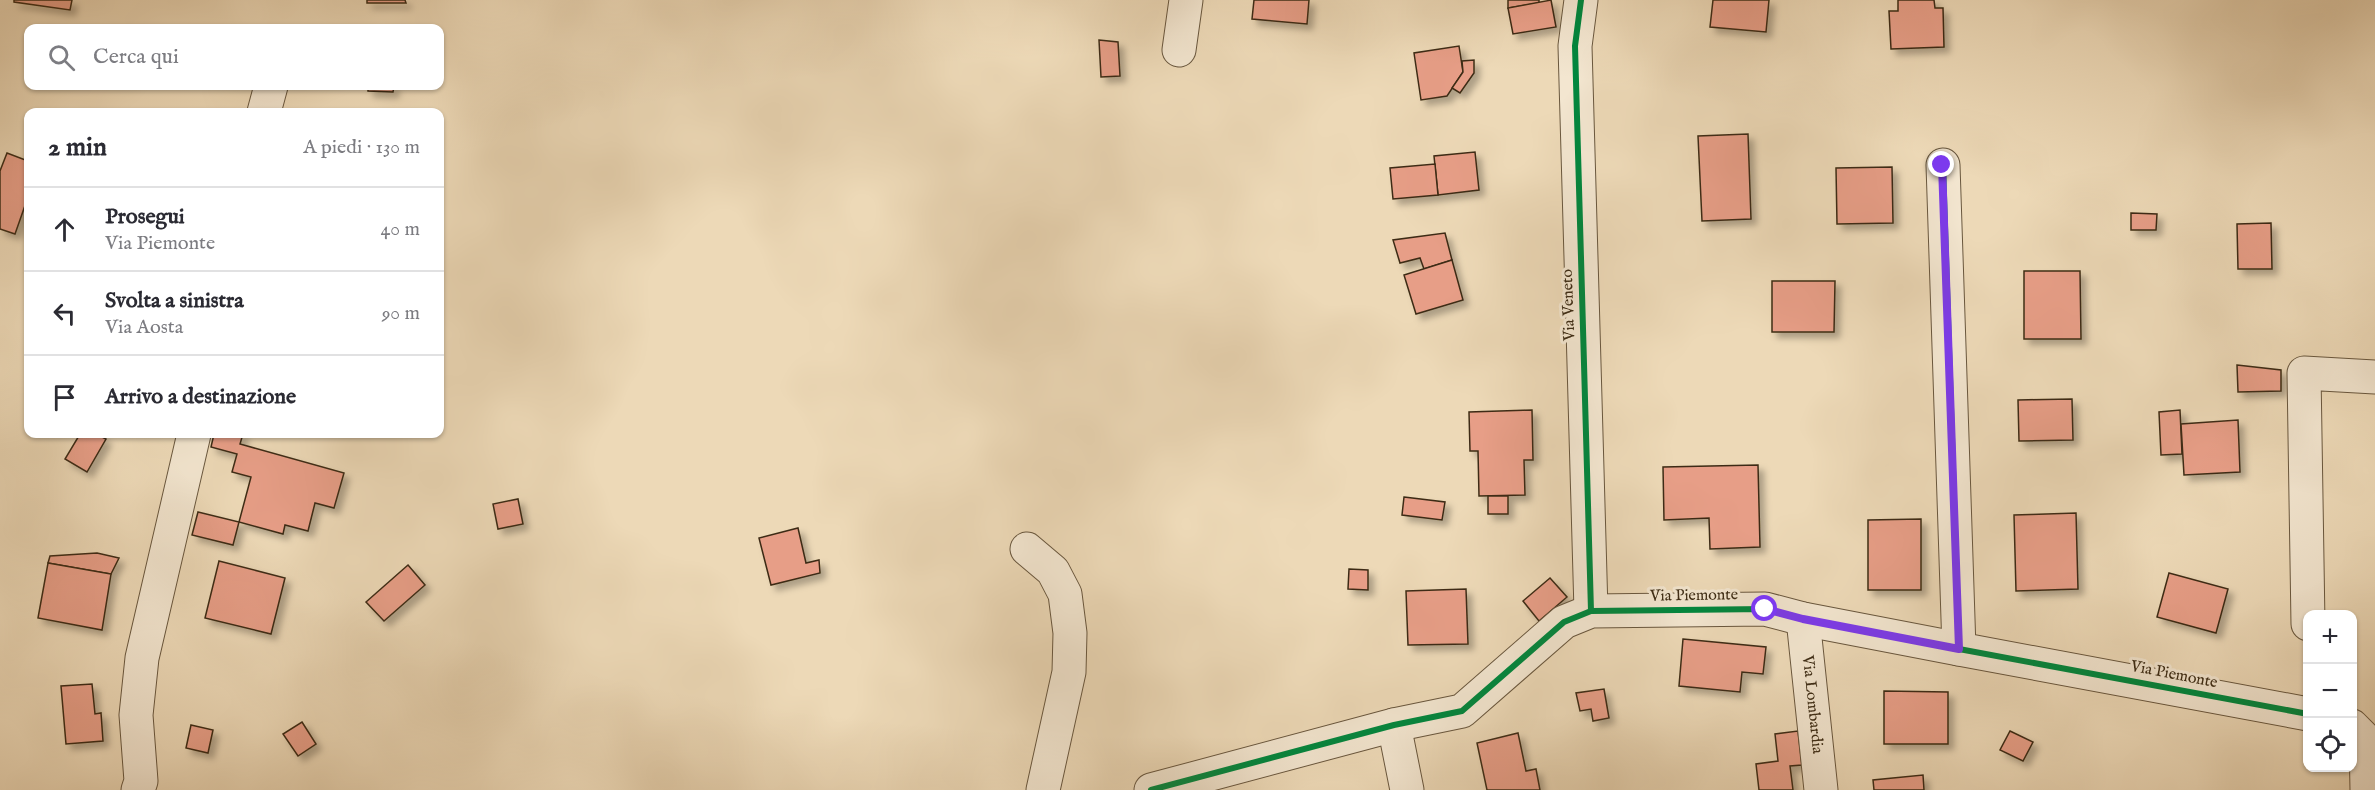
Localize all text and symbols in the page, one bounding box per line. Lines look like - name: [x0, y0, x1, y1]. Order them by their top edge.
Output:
- search box: [24, 24, 444, 90]
- icon: search: [45, 41, 78, 74]
- text: Cerca qui: [93, 43, 179, 71]
- text: 2 min: [48, 131, 107, 164]
- text: A piedi · 130 m: [303, 135, 420, 160]
- route end: [1928, 151, 1954, 177]
- text: Prosegui: [105, 203, 185, 231]
- icon: ahead: [48, 213, 81, 246]
- text: 40 m: [381, 217, 420, 242]
- text: Via Piemonte: [105, 231, 215, 256]
- street label: Via Veneto: [1558, 268, 1580, 342]
- text: Svolta a sinistra: [105, 287, 244, 315]
- icon: left: [48, 297, 81, 330]
- text: 90 m: [382, 301, 420, 326]
- text: Via Aosta: [105, 315, 183, 340]
- icon: arrive: [48, 381, 81, 414]
- text: Arrivo a destinazione: [105, 383, 296, 411]
- street label: Via Piemonte: [1649, 585, 1738, 607]
- route start: [1751, 595, 1777, 621]
- map controls: [2303, 610, 2357, 772]
- button: +: [2303, 610, 2357, 664]
- street label: Via Lombardia: [1797, 653, 1827, 755]
- street label: Via Piemonte: [2128, 657, 2219, 693]
- button: −: [2303, 664, 2357, 718]
- button: locate: [2303, 718, 2357, 772]

